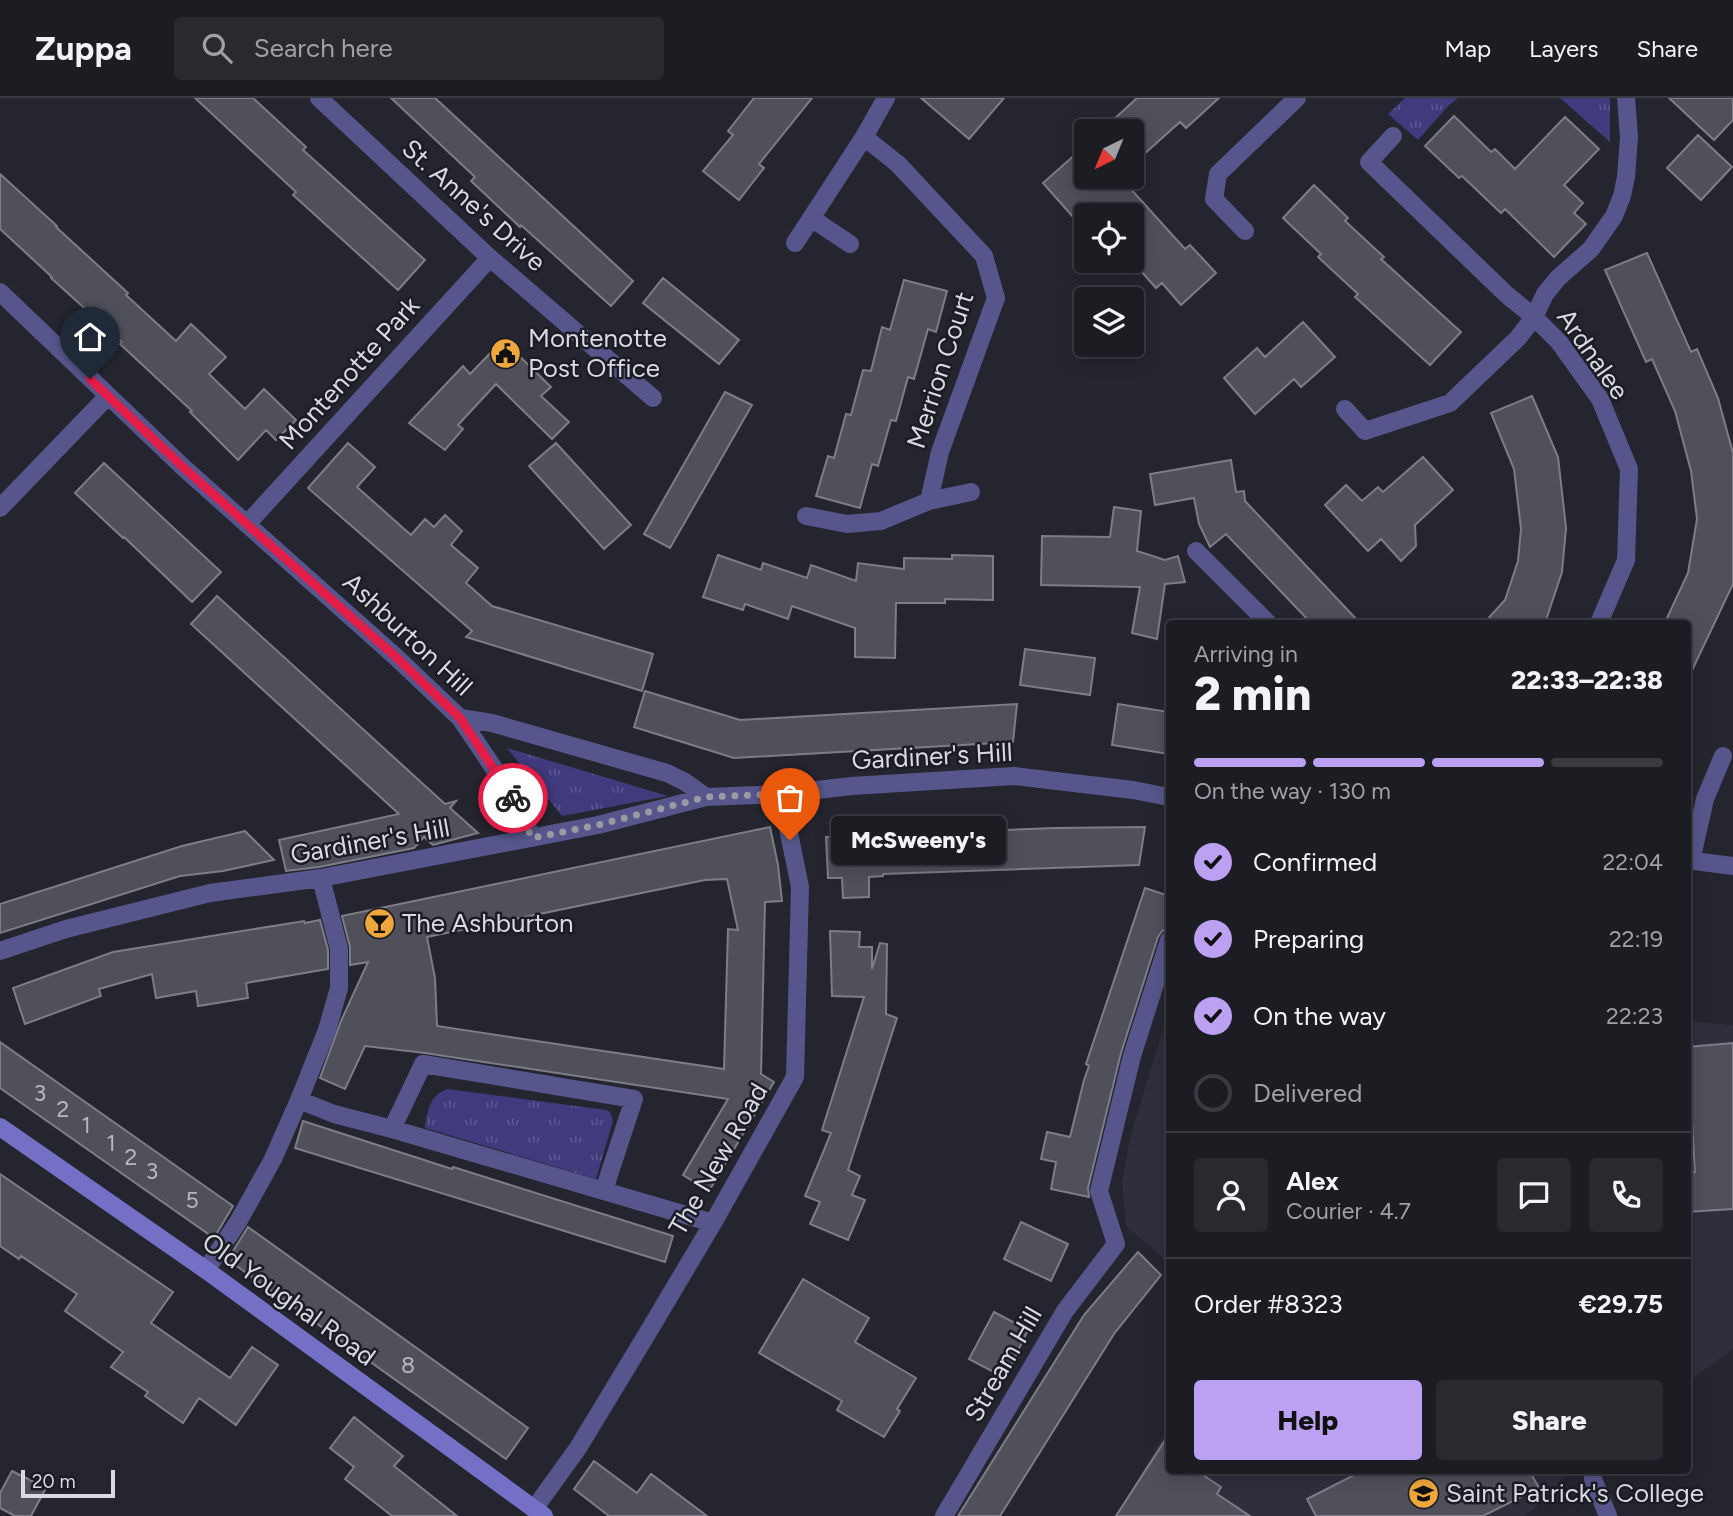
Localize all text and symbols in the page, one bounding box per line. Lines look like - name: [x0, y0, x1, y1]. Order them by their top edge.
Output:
- search box: [174, 17, 664, 80]
- text: Zuppa: [35, 29, 132, 68]
- icon: search: [198, 29, 236, 67]
- text: Search here: [254, 32, 393, 64]
- text: Map: [1444, 34, 1491, 63]
- text: Layers: [1529, 34, 1598, 63]
- text: Share: [1636, 34, 1698, 63]
- north arrow: [1074, 119, 1144, 189]
- map controls: [1074, 119, 1144, 357]
- street label: St. Anne's Drive: [396, 132, 552, 278]
- button: locate: [1074, 203, 1144, 273]
- street label: Merrion Court: [900, 287, 980, 452]
- button: layers: [1074, 287, 1144, 357]
- street label: Montenotte Park: [272, 290, 426, 456]
- street label: Ardnalee: [1550, 302, 1636, 406]
- pin: [60, 307, 120, 379]
- icon: home: [71, 318, 109, 356]
- place label: Montenotte Post Office: [528, 322, 667, 384]
- public building icon: Montenotte Post Office: [488, 336, 522, 370]
- street label: Ashburton Hill: [337, 566, 479, 702]
- text: Arriving in: [1194, 640, 1298, 668]
- text: 22:33–22:38: [1511, 664, 1663, 696]
- text: 2 min: [1194, 666, 1311, 722]
- street label: Gardiner's Hill: [851, 736, 1013, 776]
- courier: [478, 763, 548, 833]
- pin: [760, 768, 820, 840]
- text: On the way · 130 m: [1194, 777, 1391, 805]
- icon: bike: [494, 779, 532, 817]
- icon: bag: [771, 779, 809, 817]
- street label: Gardiner's Hill: [288, 811, 452, 871]
- callout: McSweeny's: [832, 816, 1007, 864]
- text: McSweeny's: [851, 826, 986, 854]
- icon: check: [1194, 843, 1232, 881]
- text: Confirmed: [1253, 846, 1377, 878]
- text: 22:04: [1602, 848, 1663, 876]
- bar icon: The Ashburton: [362, 906, 396, 940]
- place label: The Ashburton: [402, 907, 574, 939]
- icon: check: [1194, 920, 1232, 958]
- text: Preparing: [1253, 923, 1364, 955]
- text: 22:19: [1609, 925, 1663, 953]
- icon: check: [1194, 997, 1232, 1035]
- text: On the way: [1253, 1000, 1386, 1032]
- text: 22:23: [1606, 1002, 1663, 1030]
- street label: The New Road: [662, 1077, 774, 1241]
- text: Delivered: [1253, 1077, 1362, 1109]
- house number: 3: [34, 1079, 46, 1107]
- house number: 2: [57, 1095, 69, 1123]
- house number: 1: [81, 1111, 91, 1139]
- house number: 1: [106, 1129, 116, 1157]
- house number: 2: [125, 1143, 137, 1171]
- house number: 3: [146, 1157, 158, 1185]
- button: person: [1194, 1158, 1268, 1232]
- button: chat: [1497, 1158, 1571, 1232]
- button: phone: [1589, 1158, 1663, 1232]
- text: Alex: [1286, 1165, 1339, 1197]
- house number: 5: [185, 1186, 199, 1214]
- text: Courier · 4.7: [1286, 1197, 1411, 1225]
- street label: Old Youghal Road: [196, 1225, 382, 1373]
- text: Order #8323: [1194, 1288, 1343, 1320]
- text: €29.75: [1579, 1288, 1663, 1320]
- street label: Stream Hill: [957, 1301, 1049, 1427]
- house number: 8: [401, 1351, 415, 1379]
- button: Help: [1194, 1380, 1422, 1460]
- button: Share: [1436, 1380, 1663, 1460]
- scale bar: [21, 1467, 116, 1499]
- text: 20 m: [32, 1470, 76, 1493]
- school or university icon: Saint Patrick's College: [1406, 1476, 1440, 1510]
- place label: Saint Patrick's College: [1446, 1477, 1704, 1509]

